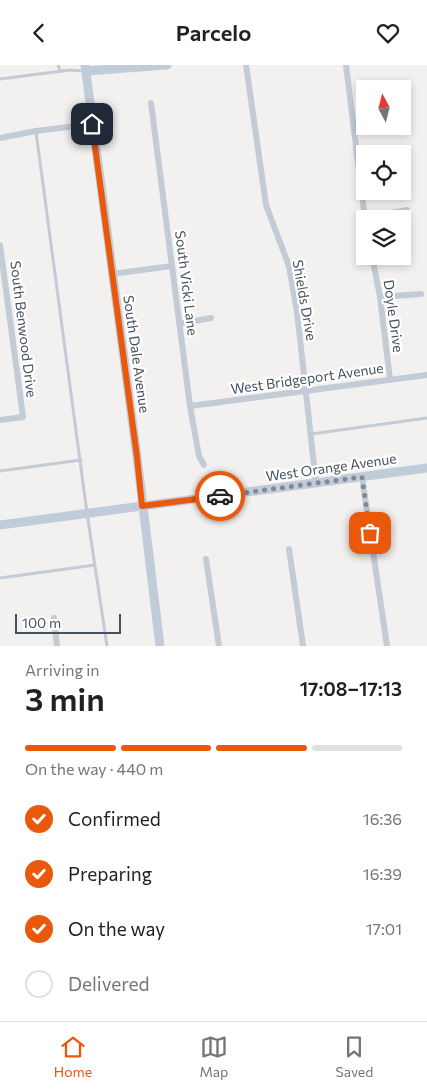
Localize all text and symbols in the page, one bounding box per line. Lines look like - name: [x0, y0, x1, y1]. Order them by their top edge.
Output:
- icon: back: [25, 19, 53, 47]
- text: Parcelo: [176, 19, 251, 46]
- icon: heart: [374, 19, 402, 47]
- north arrow: [356, 80, 411, 135]
- map controls: [356, 80, 411, 265]
- pin: [71, 103, 113, 145]
- icon: home: [78, 110, 106, 138]
- button: locate: [356, 145, 411, 200]
- button: layers: [356, 210, 411, 265]
- street label: South Vicki Lane: [172, 230, 202, 336]
- street label: Shields Drive: [290, 258, 320, 342]
- street label: South Benwood Drive: [7, 260, 41, 398]
- street label: Doyle Drive: [380, 279, 408, 353]
- street label: South Dale Avenue: [120, 294, 154, 414]
- street label: West Bridgeport Avenue: [230, 359, 384, 397]
- street label: West Orange Avenue: [265, 449, 397, 485]
- courier: [195, 471, 245, 521]
- icon: car: [206, 482, 234, 510]
- pin: [349, 512, 391, 554]
- icon: bag: [356, 519, 384, 547]
- scale bar: [15, 611, 121, 634]
- text: 100 m: [22, 614, 61, 631]
- text: Arriving in: [25, 660, 99, 679]
- text: 17:08–17:13: [300, 677, 402, 700]
- text: 3 min: [25, 678, 105, 718]
- text: On the way · 440 m: [25, 759, 163, 778]
- icon: check: [25, 805, 53, 833]
- text: Confirmed: [68, 807, 161, 830]
- text: 16:36: [363, 809, 402, 828]
- icon: check: [25, 860, 53, 888]
- text: Preparing: [68, 862, 152, 885]
- text: 16:39: [363, 864, 402, 883]
- icon: check: [25, 915, 53, 943]
- text: On the way: [68, 917, 165, 940]
- text: 17:01: [366, 919, 402, 938]
- text: Delivered: [68, 972, 149, 995]
- tab: Home: [54, 1033, 92, 1080]
- tab: Map: [199, 1033, 228, 1080]
- tab: Saved: [336, 1033, 373, 1080]

